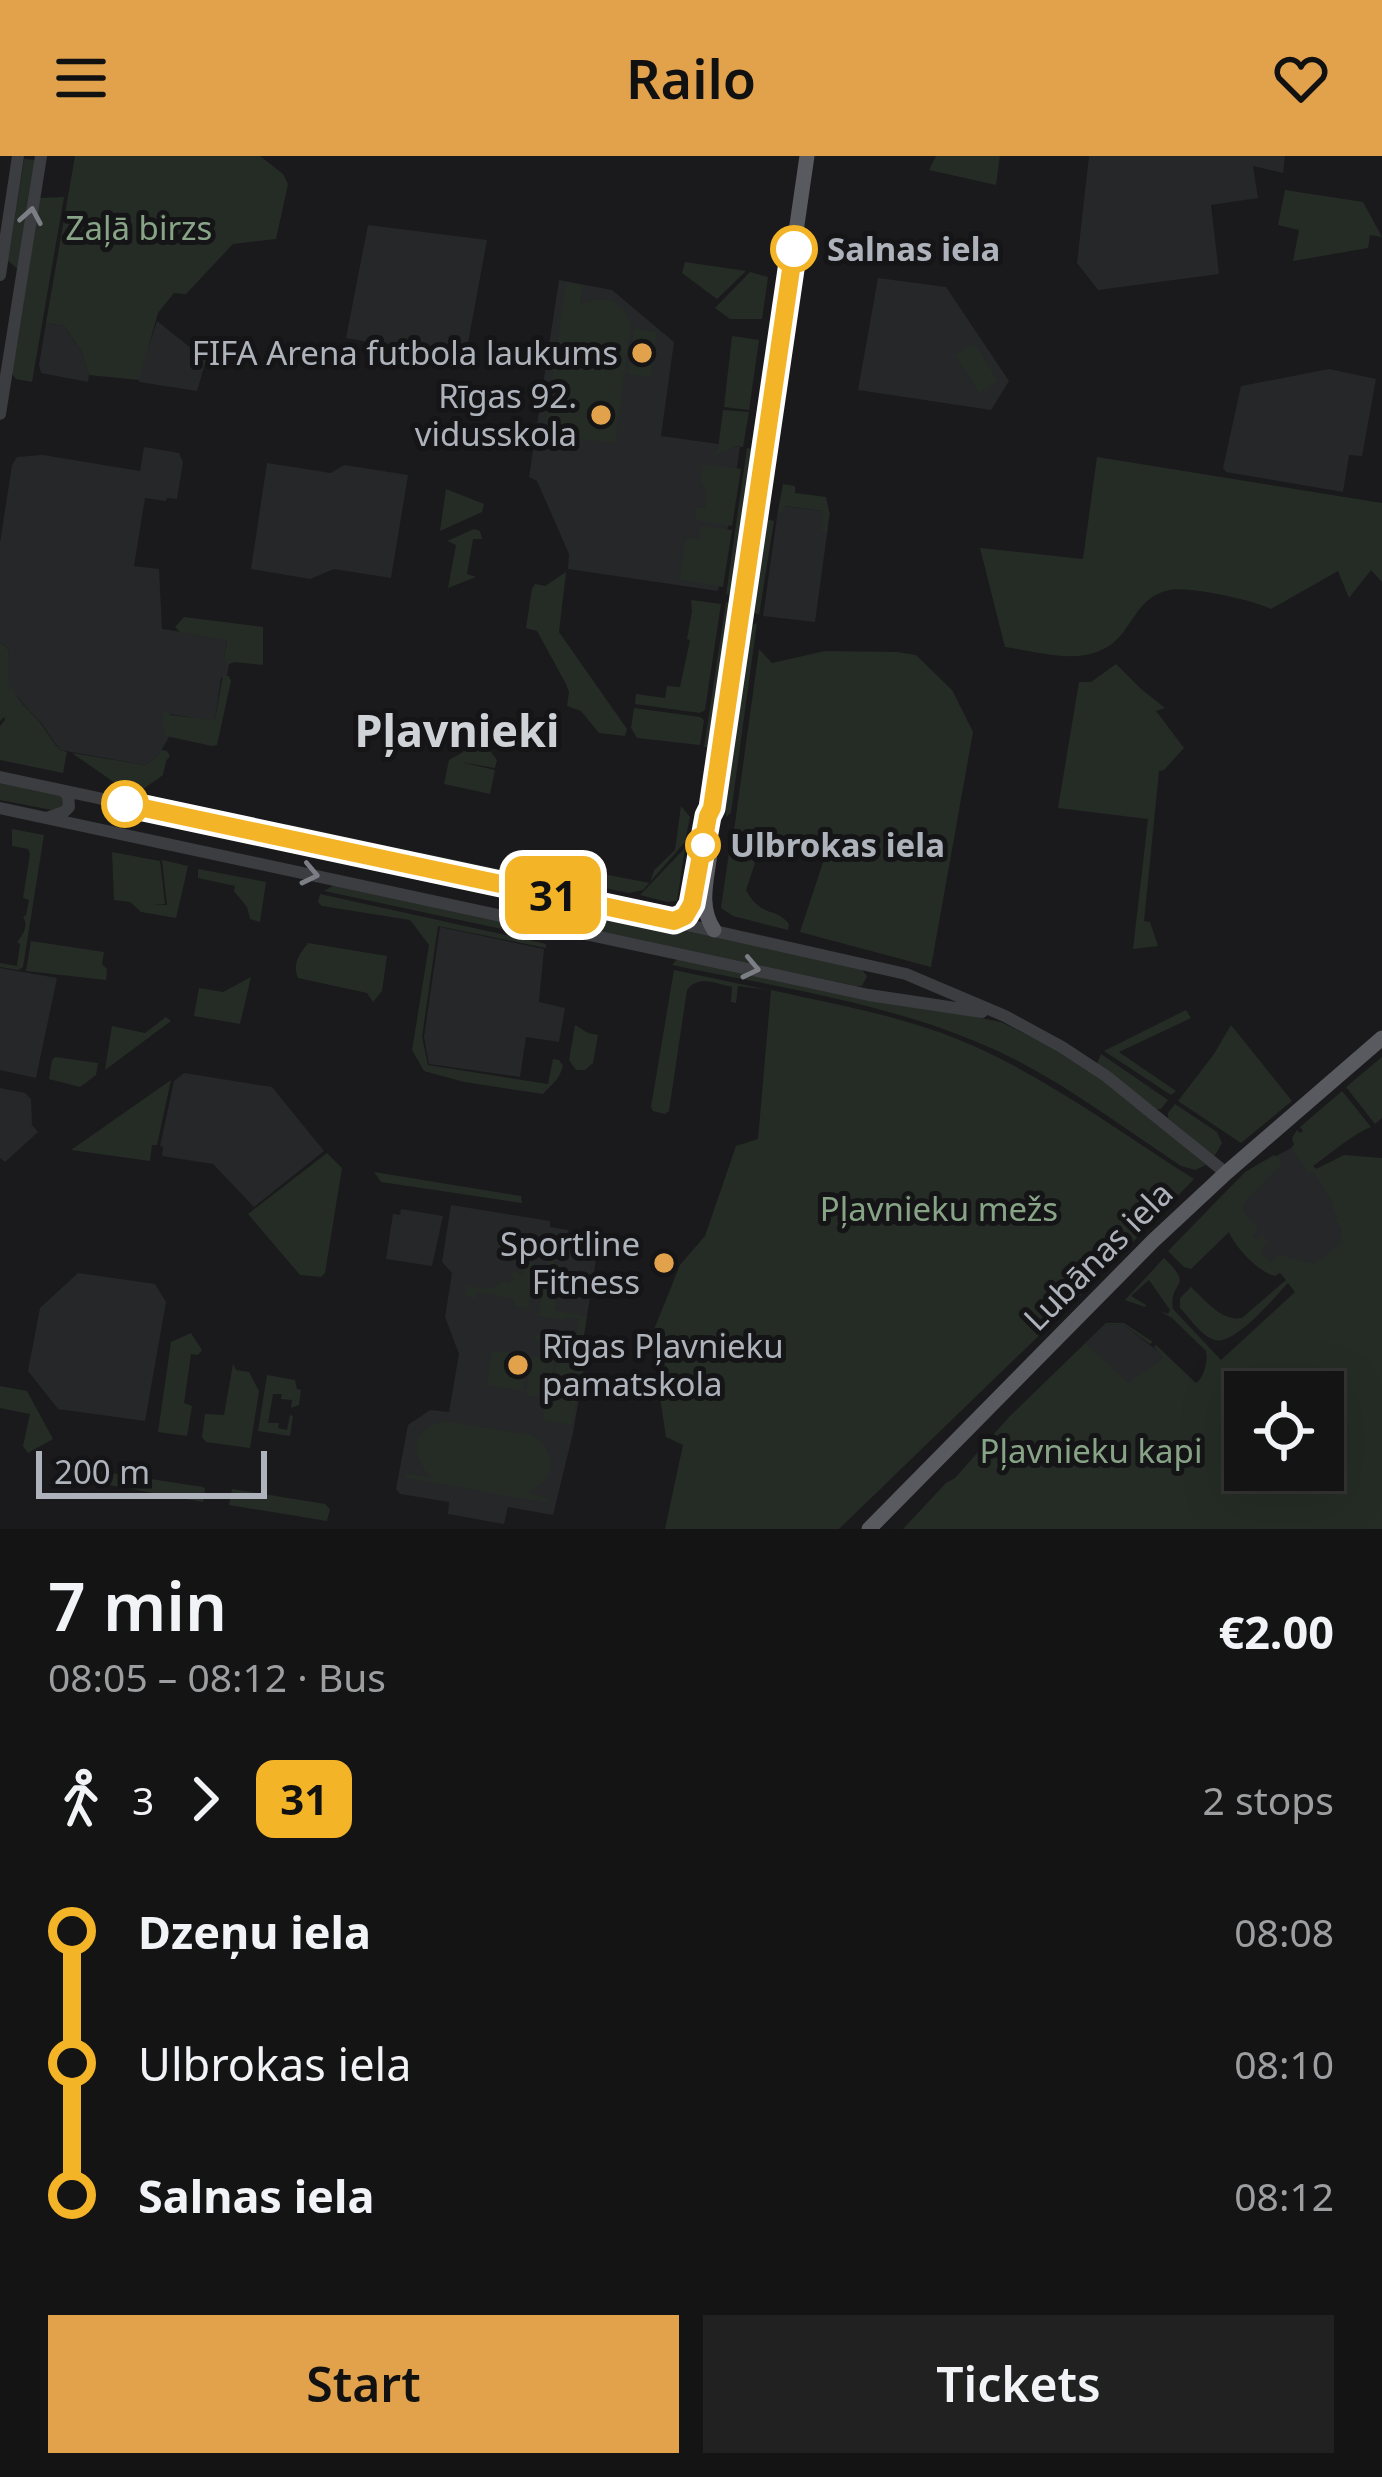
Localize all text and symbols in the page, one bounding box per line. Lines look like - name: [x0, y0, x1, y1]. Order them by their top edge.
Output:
- text: Railo: [626, 41, 756, 115]
- icon: menu: [48, 45, 114, 111]
- icon: heart: [1268, 45, 1334, 111]
- park label: Zaļā birzs: [66, 205, 212, 250]
- one-way arrow: [18, 206, 43, 226]
- place label: Salnas iela: [827, 226, 1000, 271]
- marker: Salnas iela: [772, 227, 816, 271]
- place label: FIFA Arena futbola laukums: [192, 330, 618, 375]
- marker: FIFA Arena futbola laukums: [629, 340, 655, 366]
- place label: Rīgas 92. vidusskola: [415, 373, 577, 456]
- marker: Rīgas 92. vidusskola: [588, 402, 614, 428]
- district label: Pļavnieki: [355, 699, 559, 760]
- unlabelled marker: [103, 782, 147, 826]
- place label: Ulbrokas iela: [730, 822, 945, 867]
- marker: Ulbrokas iela: [687, 829, 719, 861]
- line badge: 31: [499, 856, 607, 934]
- one-way arrow: [300, 860, 320, 886]
- text: 31: [529, 866, 577, 923]
- one-way arrow: [741, 955, 761, 980]
- street label: Lubānas iela: [1013, 1171, 1182, 1340]
- park label: Pļavnieku mežs: [820, 1186, 1058, 1231]
- place label: Sportline Fitness: [500, 1221, 640, 1304]
- marker: Sportline Fitness: [651, 1250, 677, 1276]
- place label: Rīgas Pļavnieku pamatskola: [542, 1323, 784, 1406]
- marker: Rīgas Pļavnieku pamatskola: [505, 1352, 531, 1378]
- map controls: [1224, 1371, 1344, 1491]
- button: locate: [1224, 1371, 1344, 1491]
- park label: Pļavnieku kapi: [980, 1428, 1202, 1473]
- scale bar: [36, 1445, 267, 1498]
- text: 200 m: [54, 1449, 150, 1494]
- text: 7 min: [48, 1560, 227, 1650]
- text: €2.00: [1218, 1601, 1334, 1662]
- text: 08:05 – 08:12 · Bus: [48, 1650, 386, 1703]
- icon: walk: [48, 1766, 114, 1832]
- icon: forward: [172, 1766, 238, 1832]
- text: 31: [280, 1770, 328, 1827]
- text: 3: [132, 1773, 154, 1826]
- text: 2 stops: [1203, 1773, 1334, 1826]
- text: Dzeņu iela: [138, 1901, 371, 1962]
- text: 08:08: [1234, 1905, 1334, 1958]
- text: Ulbrokas iela: [138, 2033, 411, 2094]
- text: 08:10: [1234, 2037, 1334, 2090]
- text: Salnas iela: [138, 2165, 374, 2226]
- text: 08:12: [1234, 2169, 1334, 2222]
- button: Start: [48, 2315, 679, 2453]
- button: Tickets: [703, 2315, 1334, 2453]

